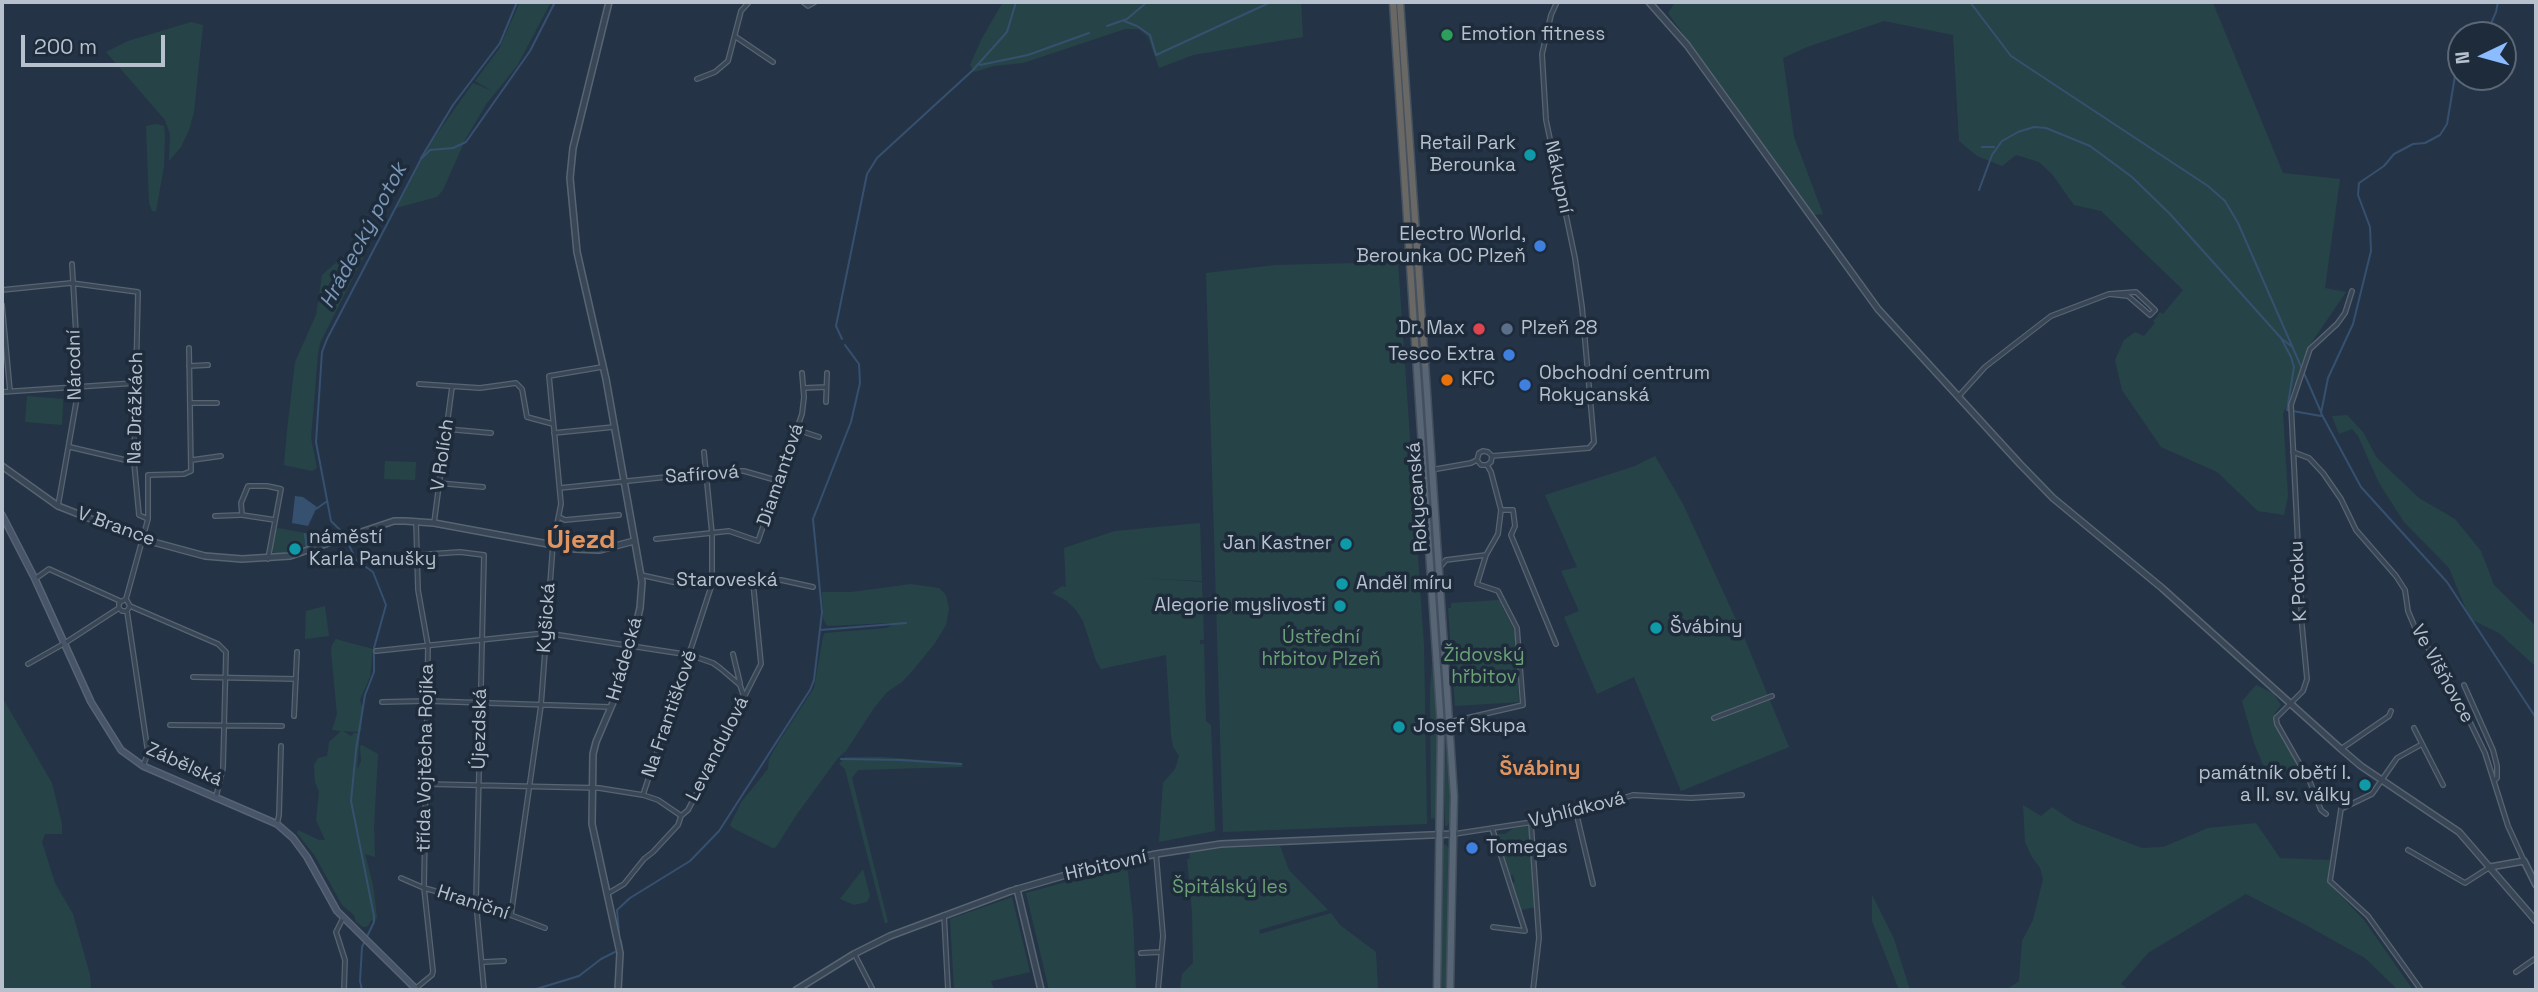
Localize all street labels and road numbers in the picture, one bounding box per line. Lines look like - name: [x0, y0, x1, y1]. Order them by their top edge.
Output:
- street label: Nákupní: [1539, 138, 1577, 216]
- street label: Národní: [63, 329, 87, 401]
- street label: Na Drážkách: [124, 352, 148, 464]
- street label: V Rolích: [427, 417, 459, 493]
- street label: Diamantová: [753, 420, 809, 530]
- street label: Rokycanská: [1403, 441, 1433, 553]
- street label: Safírová: [664, 461, 740, 489]
- street label: V Brance: [74, 502, 158, 552]
- street label: K Potoku: [2285, 540, 2313, 622]
- street label: Staroveská: [676, 570, 778, 592]
- street label: Kyšická: [533, 582, 561, 654]
- street label: Hrádecká: [602, 615, 648, 703]
- street label: Ve Višňovce: [2406, 621, 2478, 727]
- street label: Na Františkově: [638, 647, 702, 781]
- street label: třída Vojtěcha Rojíka: [413, 664, 439, 852]
- street label: Újezdská: [468, 688, 492, 770]
- street label: Levandulová: [682, 693, 754, 805]
- street label: Zábělská: [142, 738, 226, 792]
- street label: Vyhlídková: [1527, 787, 1627, 833]
- street label: Hřbitovní: [1063, 846, 1149, 886]
- street label: Hraniční: [434, 881, 512, 925]

